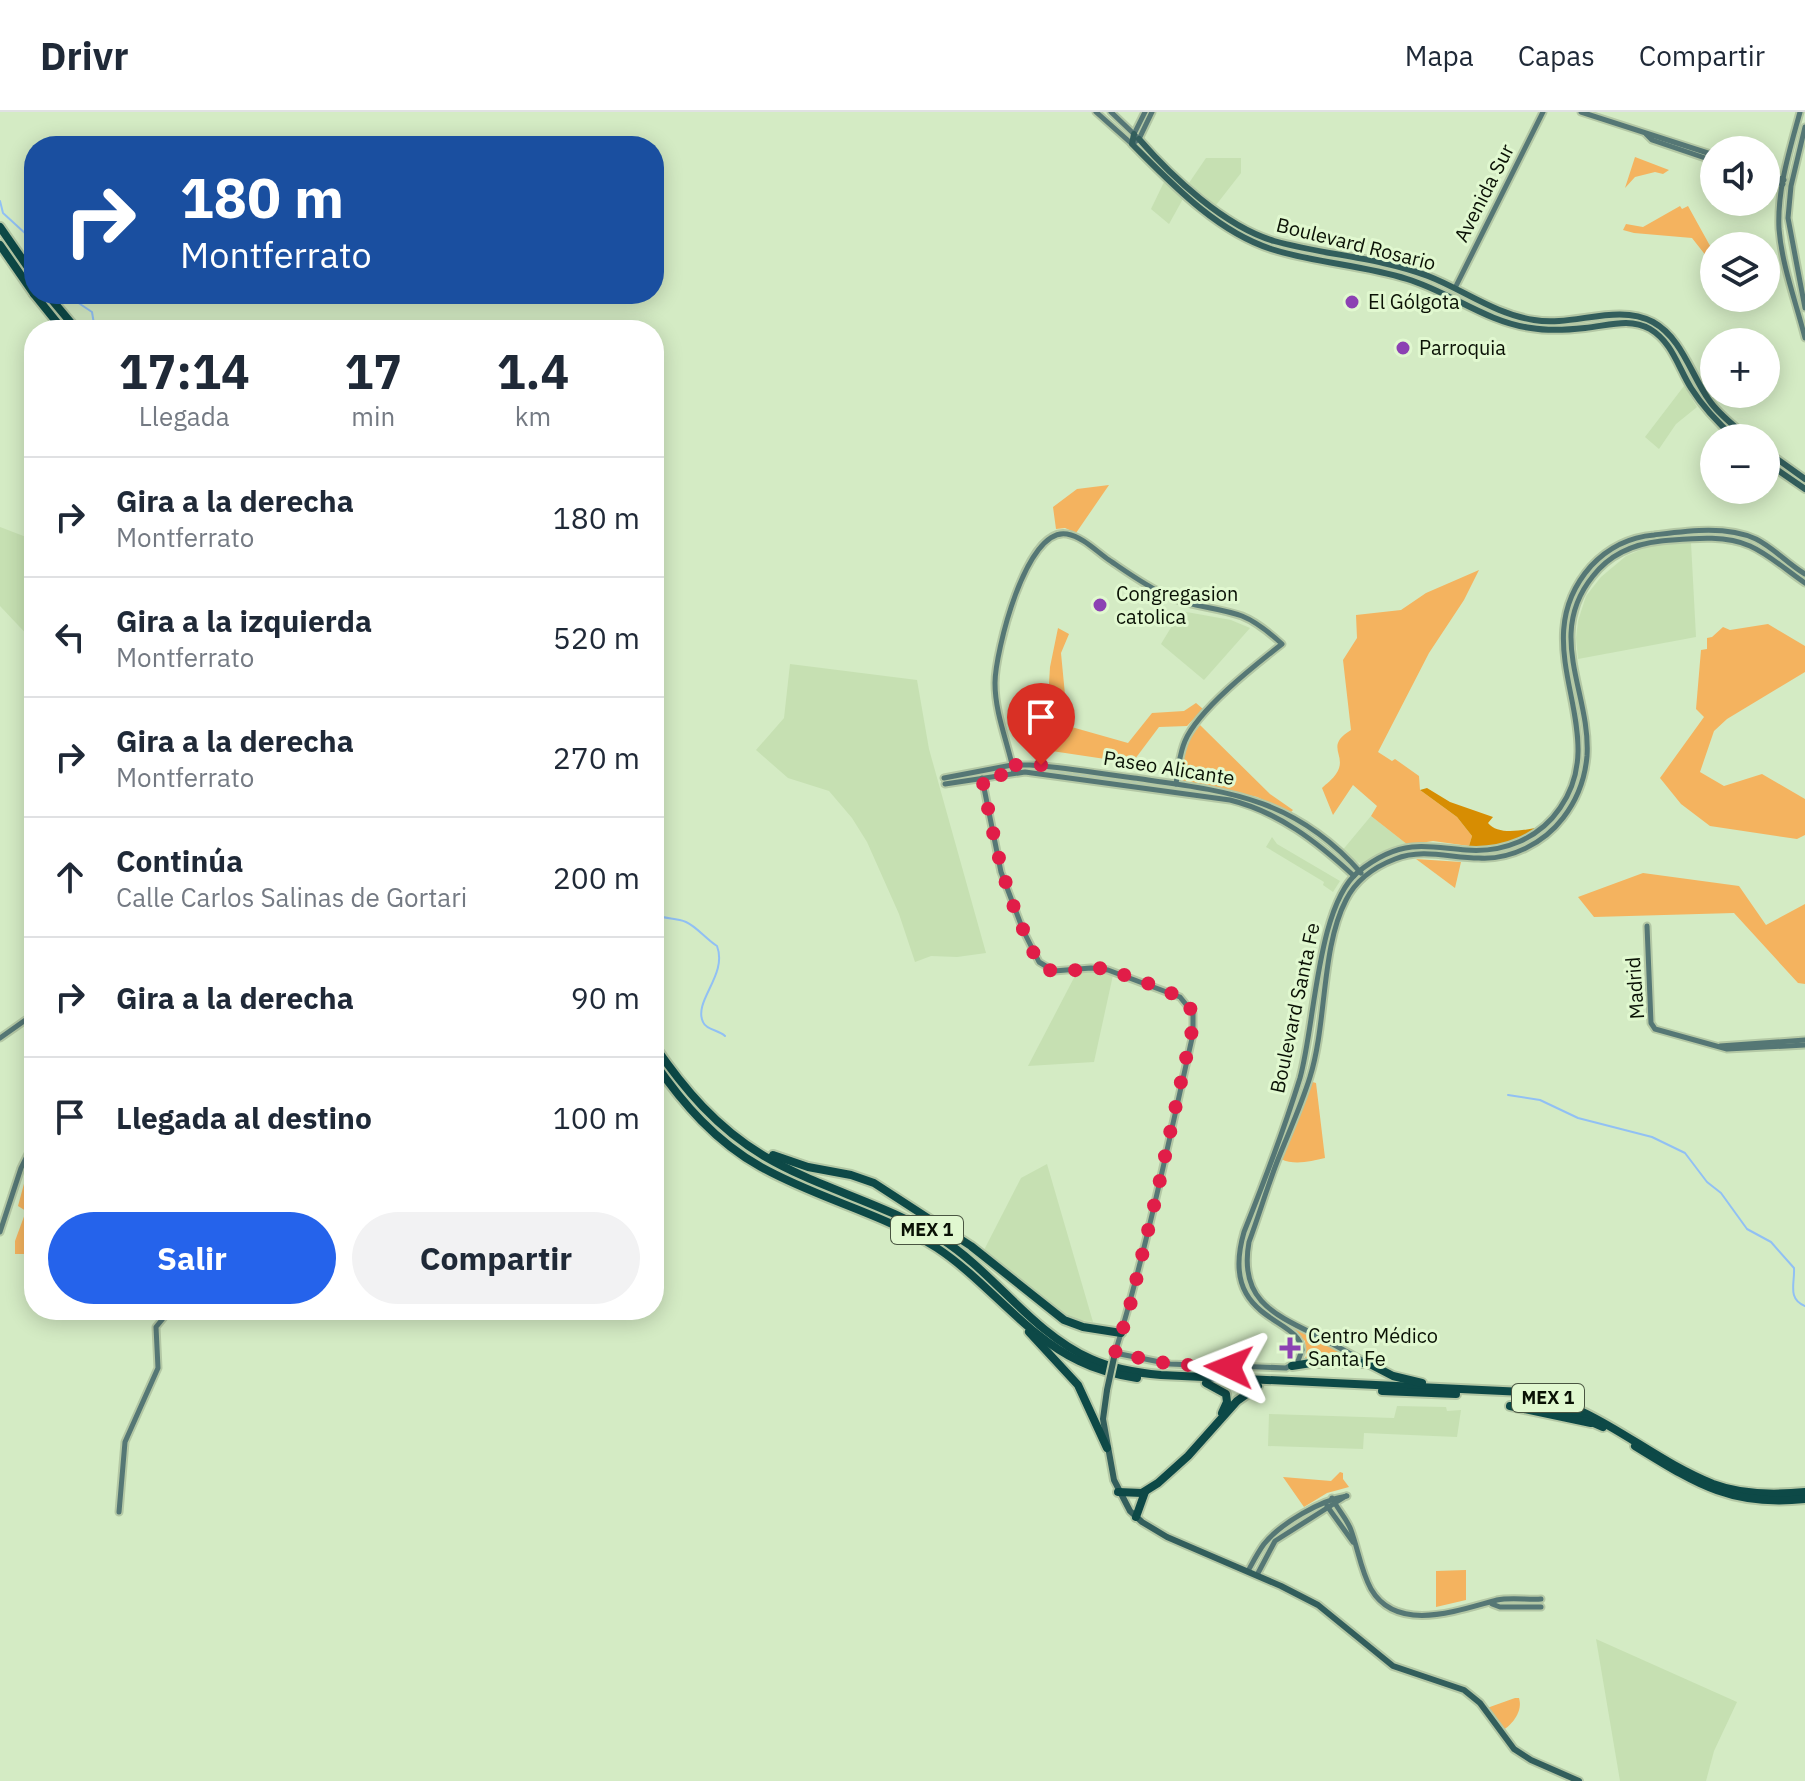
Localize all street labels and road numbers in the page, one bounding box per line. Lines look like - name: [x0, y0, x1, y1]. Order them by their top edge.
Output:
- street label: Avenida Sur: [1447, 139, 1520, 246]
- street label: Boulevard Rosario: [1274, 211, 1439, 276]
- street label: Paseo Alicante: [1102, 744, 1237, 791]
- street label: Boulevard Santa Fe: [1263, 920, 1326, 1096]
- street label: Madrid: [1619, 956, 1650, 1020]
- road number: MEX 1: [891, 1216, 963, 1244]
- road number: MEX 1: [1512, 1384, 1584, 1412]

